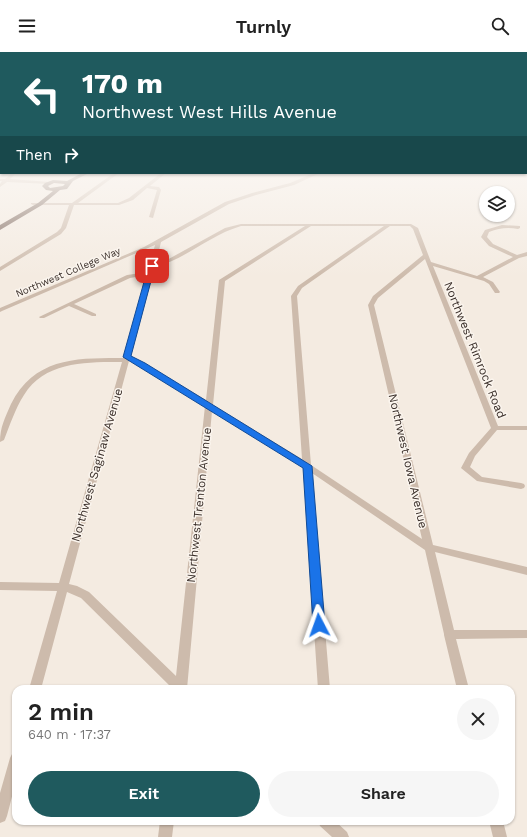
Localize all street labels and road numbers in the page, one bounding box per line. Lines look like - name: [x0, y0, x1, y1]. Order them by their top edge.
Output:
- street label: Northwest College Way: [14, 245, 123, 299]
- street label: Northwest Rimrock Road: [441, 280, 509, 420]
- street label: Northwest Saginaw Avenue: [68, 387, 126, 543]
- street label: Northwest Iowa Avenue: [386, 392, 430, 530]
- street label: Northwest Trenton Avenue: [184, 427, 214, 583]

